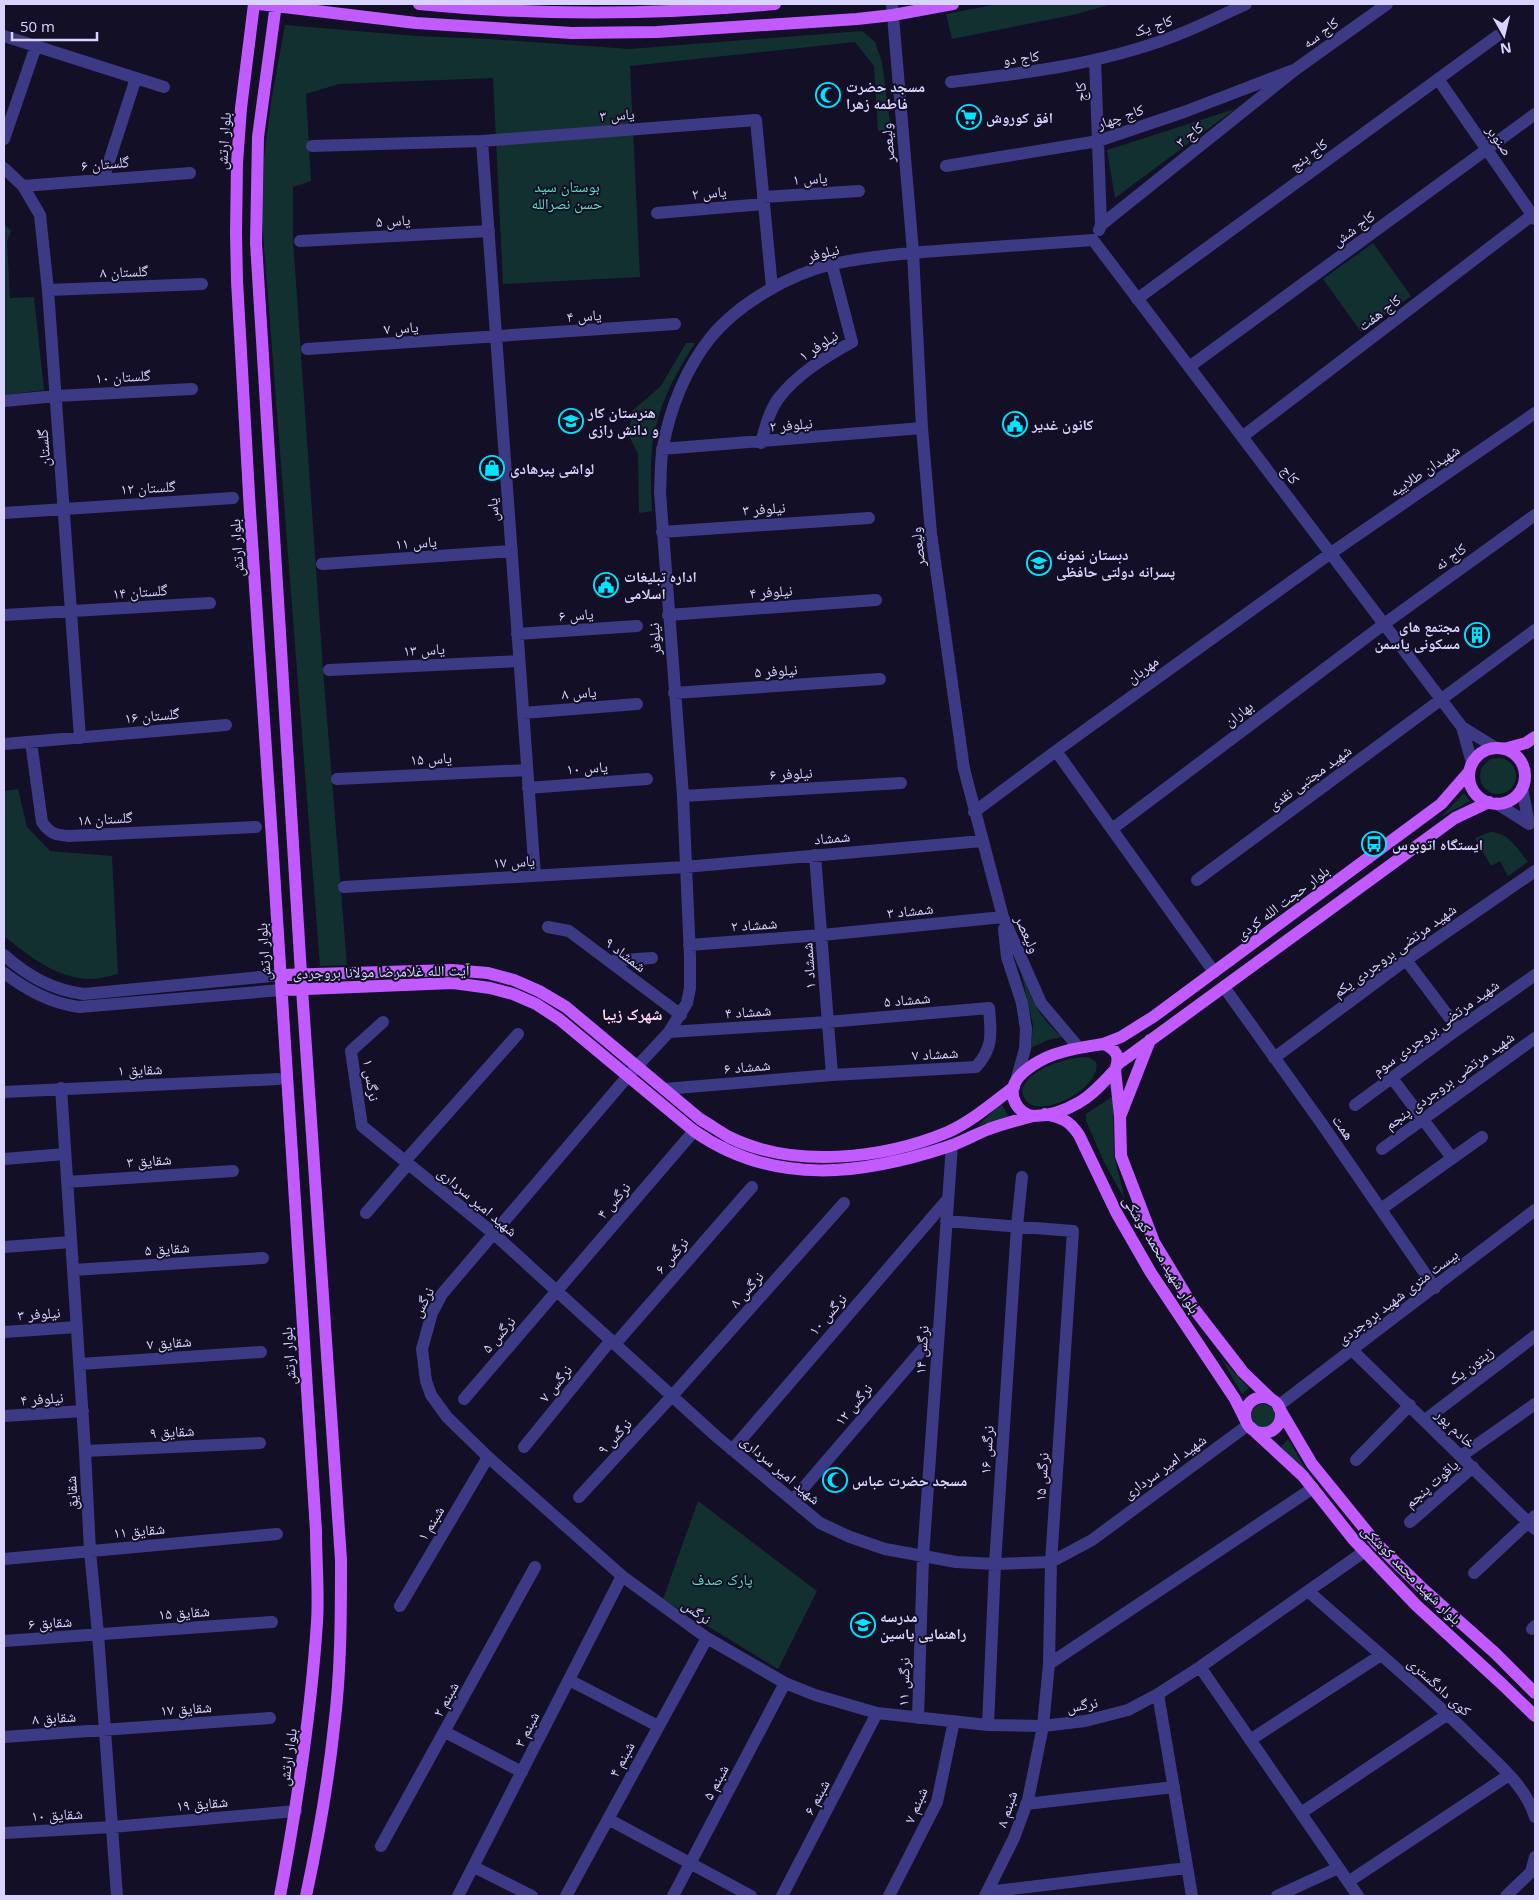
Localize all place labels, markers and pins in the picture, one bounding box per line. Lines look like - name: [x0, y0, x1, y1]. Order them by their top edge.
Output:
- place label: مسجد حضرت فاطمه زهرا: [846, 76, 925, 113]
- mosque icon: مسجد حضرت فاطمه زهرا: [815, 82, 841, 108]
- supermarket icon: افق کوروش: [956, 104, 982, 130]
- place label: افق کوروش: [986, 107, 1053, 127]
- place label: هنرستان کار و دانش رازی: [587, 402, 659, 439]
- school or university icon: هنرستان کار و دانش رازی: [558, 408, 584, 434]
- public building icon: کانون غدیر: [1002, 411, 1028, 437]
- place label: کانون غدیر: [1031, 414, 1094, 434]
- shop icon: لواشی پیرهادی: [479, 455, 505, 481]
- place label: لواشی پیرهادی: [510, 458, 594, 478]
- place label: دبستان نمونه پسرانه دولتی حافظی: [1056, 544, 1175, 581]
- school or university icon: دبستان نمونه پسرانه دولتی حافظی: [1026, 550, 1052, 576]
- place label: اداره تبلیغات اسلامی: [624, 566, 697, 603]
- public building icon: اداره تبلیغات اسلامی: [593, 572, 619, 598]
- place label: مجتمع های مسکونی یاسمن: [1375, 616, 1460, 653]
- building icon: مجتمع های مسکونی یاسمن: [1464, 622, 1490, 648]
- bus stop icon: ایستگاه اتوبوس: [1361, 831, 1387, 857]
- place label: ایستگاه اتوبوس: [1392, 834, 1483, 854]
- mosque icon: مسجد حضرت عباس: [822, 1467, 848, 1493]
- place label: مسجد حضرت عباس: [852, 1470, 967, 1490]
- place label: مدرسه راهنمایی یاسین: [880, 1606, 967, 1643]
- school or university icon: مدرسه راهنمایی یاسین: [850, 1612, 876, 1638]

